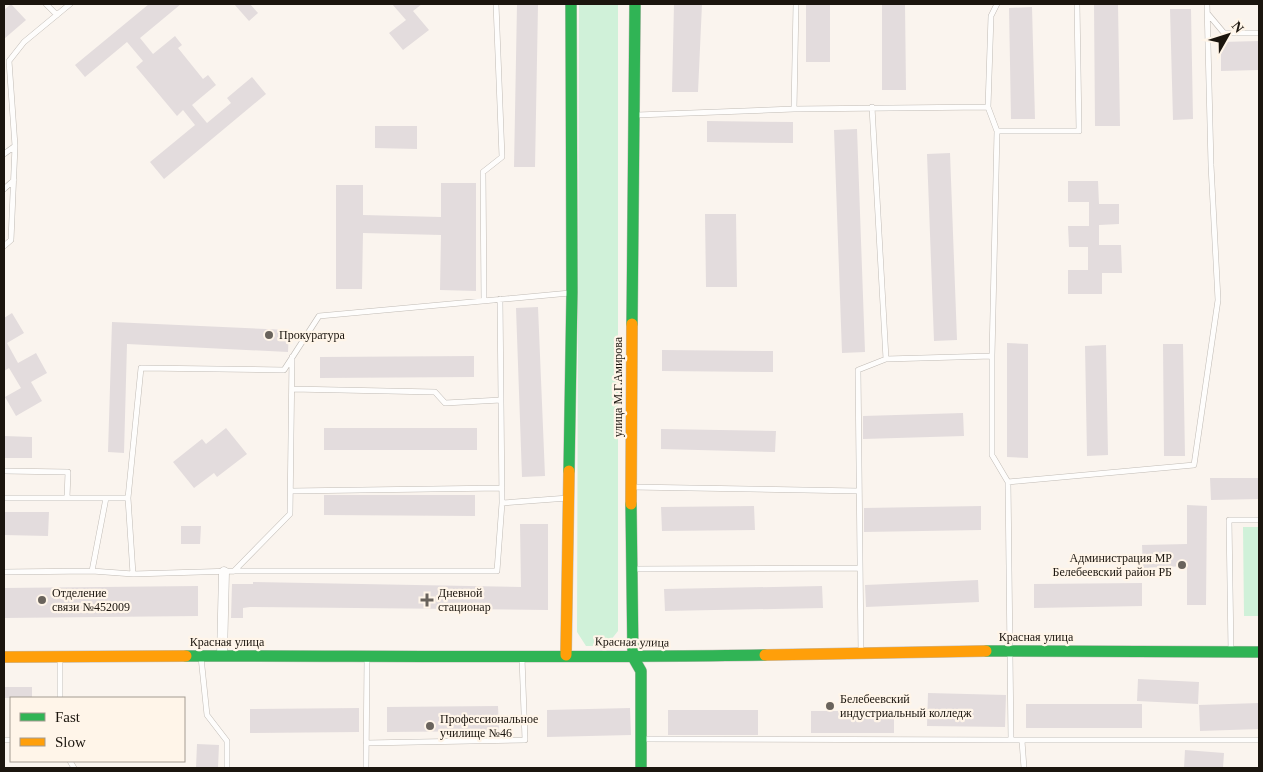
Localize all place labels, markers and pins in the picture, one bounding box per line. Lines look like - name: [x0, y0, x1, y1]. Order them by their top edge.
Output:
- place label: Прокуратура: [279, 328, 345, 342]
- marker: Прокуратура: [263, 329, 275, 341]
- place label: Администрация МР Белебеевский район РБ: [1053, 551, 1172, 579]
- marker: Администрация МР Белебеевский район РБ: [1176, 559, 1188, 571]
- place label: Отделение связи №452009: [52, 586, 130, 614]
- place label: Дневной стационар: [438, 586, 491, 614]
- marker: Дневной стационар: [420, 593, 434, 607]
- marker: Отделение связи №452009: [36, 594, 48, 606]
- place label: Белебеевский индустриальный колледж: [840, 692, 972, 720]
- marker: Белебеевский индустриальный колледж: [824, 700, 836, 712]
- place label: Профессиональное училище №46: [440, 712, 538, 740]
- marker: Профессиональное училище №46: [424, 720, 436, 732]

